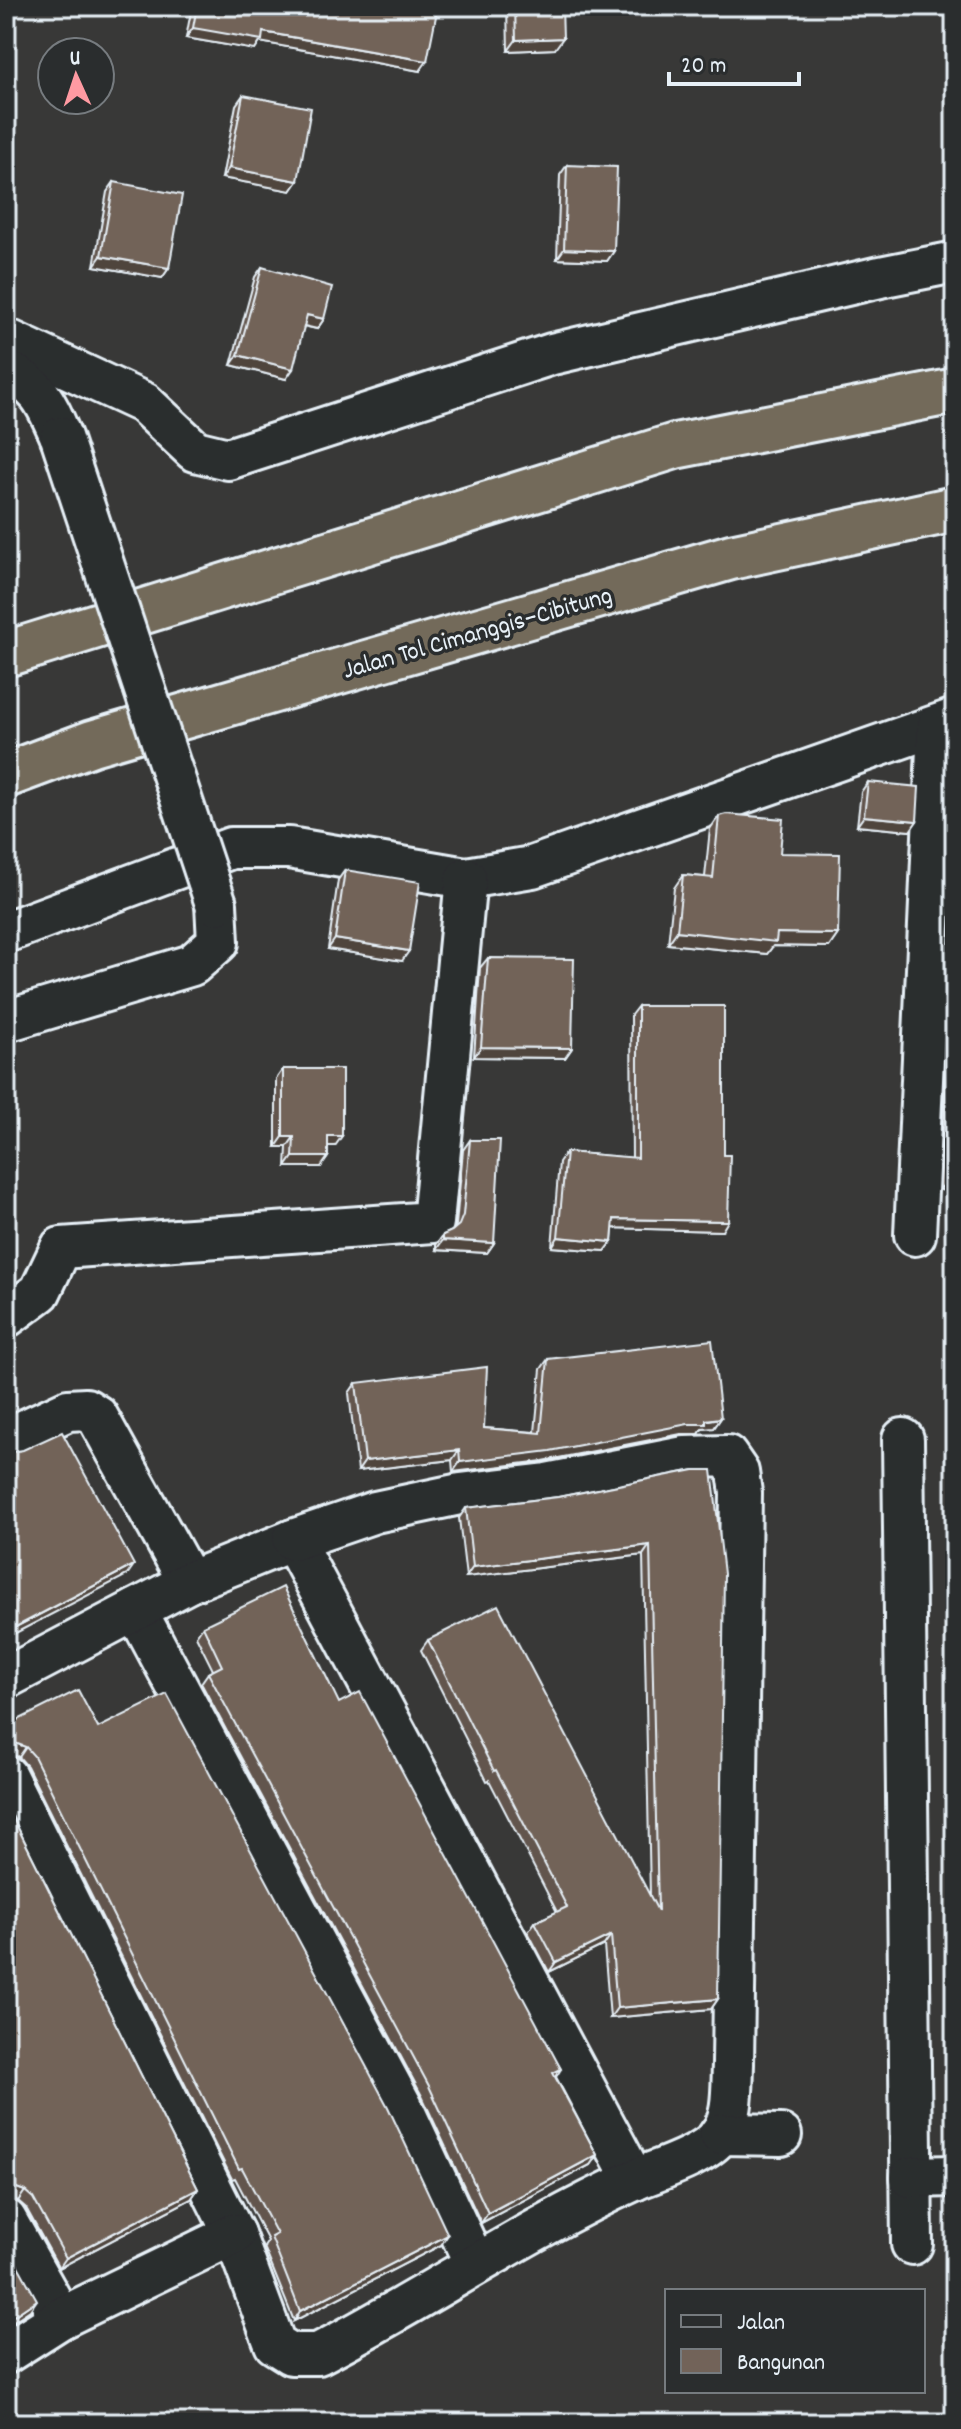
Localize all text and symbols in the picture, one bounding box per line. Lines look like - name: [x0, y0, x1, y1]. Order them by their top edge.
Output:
- north arrow: [36, 36, 116, 116]
- scale bar: [669, 36, 799, 86]
- text: U: [69, 44, 81, 75]
- text: 20 m: [681, 50, 727, 84]
- street label: Jalan Tol Cimanggis–Cibitung: [339, 578, 617, 691]
- legend: [665, 2289, 925, 2393]
- text: Jalan: [737, 2307, 785, 2341]
- text: Bangunan: [737, 2347, 825, 2381]

